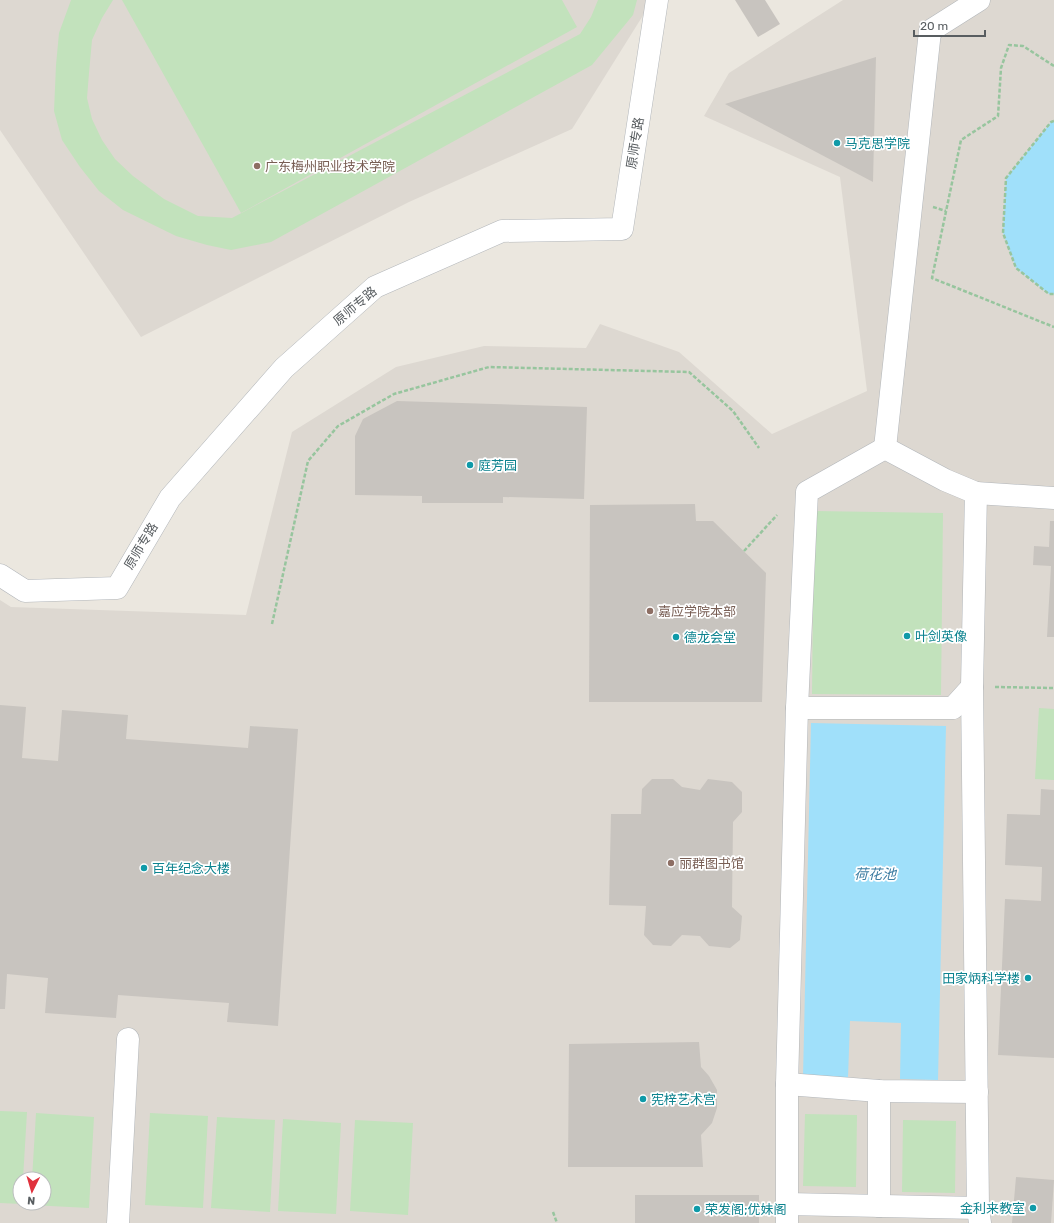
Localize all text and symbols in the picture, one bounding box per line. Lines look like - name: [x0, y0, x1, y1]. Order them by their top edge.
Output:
- scale bar: [914, 12, 985, 38]
- text: 20 m: [920, 19, 948, 33]
- street label: 原师专路: [624, 116, 646, 170]
- place label: 马克思学院: [845, 136, 910, 151]
- marker: 马克思学院: [832, 138, 842, 148]
- place label: 广东梅州职业技术学院: [265, 159, 395, 174]
- marker: 广东梅州职业技术学院: [252, 161, 262, 171]
- street label: 原师专路: [330, 284, 380, 328]
- place label: 庭芳园: [478, 458, 517, 473]
- marker: 庭芳园: [465, 460, 475, 470]
- street label: 原师专路: [121, 520, 161, 572]
- place label: 嘉应学院本部: [658, 604, 736, 619]
- marker: 嘉应学院本部: [645, 606, 655, 616]
- place label: 叶剑英像: [915, 629, 967, 644]
- place label: 德龙会堂: [684, 630, 736, 645]
- marker: 叶剑英像: [902, 631, 912, 641]
- marker: 德龙会堂: [671, 632, 681, 642]
- place label: 丽群图书馆: [679, 856, 744, 871]
- marker: 丽群图书馆: [666, 858, 676, 868]
- place label: 百年纪念大楼: [152, 861, 230, 876]
- marker: 百年纪念大楼: [139, 863, 149, 873]
- water label: 荷花池: [854, 866, 898, 883]
- place label: 田家炳科学楼: [942, 971, 1020, 986]
- marker: 田家炳科学楼: [1023, 973, 1033, 983]
- place label: 宪梓艺术宫: [651, 1092, 716, 1107]
- marker: 宪梓艺术宫: [638, 1094, 648, 1104]
- north arrow: [12, 1171, 52, 1211]
- text: N: [27, 1194, 36, 1207]
- place label: 金利来教室: [960, 1201, 1025, 1216]
- place label: 荣发阁;优妹阁: [705, 1202, 787, 1217]
- marker: 金利来教室: [1028, 1203, 1038, 1213]
- marker: 荣发阁;优妹阁: [692, 1204, 702, 1214]

